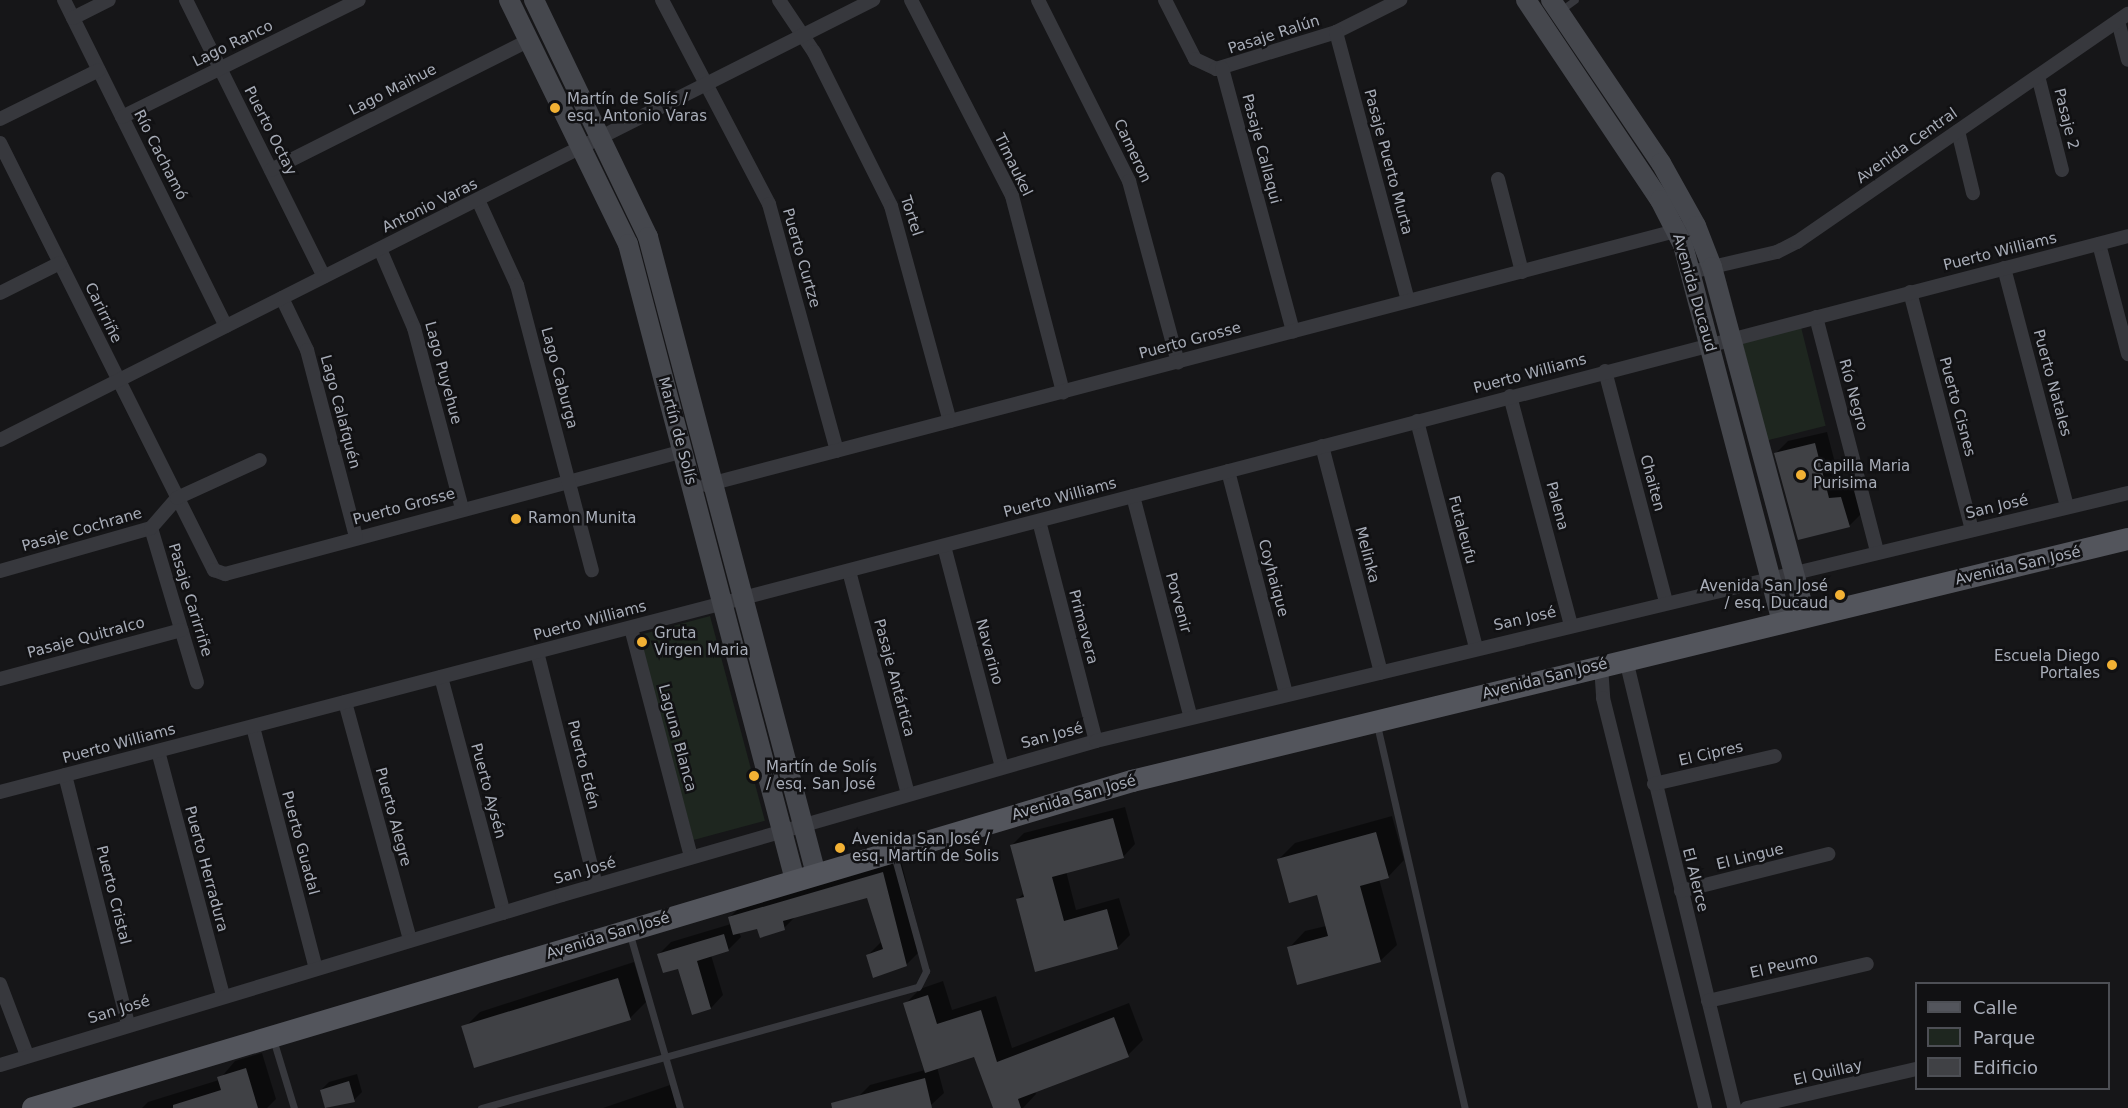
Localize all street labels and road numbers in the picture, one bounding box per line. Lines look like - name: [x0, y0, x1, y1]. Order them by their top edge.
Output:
- street label: Pasaje Ralún: [1226, 12, 1322, 58]
- street label: Lago Ranco: [190, 17, 276, 71]
- street label: Lago Maihue: [346, 60, 440, 120]
- street label: Puerto Octay: [240, 83, 300, 179]
- street label: Pasaje Puerto Murta: [1360, 87, 1416, 237]
- street label: Pasaje 2: [2050, 87, 2082, 151]
- street label: Pasaje Callaqui: [1238, 92, 1284, 206]
- street label: Avenida Central: [1853, 104, 1961, 188]
- street label: Río Cachamó: [130, 107, 190, 203]
- street label: Cameron: [1109, 116, 1155, 186]
- street label: Timaukel: [990, 131, 1036, 199]
- street label: Antonio Varas: [379, 175, 481, 237]
- street label: Tortel: [896, 194, 926, 238]
- street label: Puerto Curtze: [778, 206, 824, 310]
- street label: Puerto Williams: [1941, 229, 2059, 275]
- street label: Avenida Ducaud: [1669, 232, 1719, 354]
- street label: Carirriñe: [81, 280, 125, 346]
- street label: Puerto Grosse: [1137, 319, 1243, 363]
- street label: Lago Puyehue: [421, 320, 465, 426]
- street label: Lago Caburga: [537, 325, 581, 431]
- street label: Puerto Natales: [2029, 327, 2075, 439]
- street label: Puerto Williams: [1472, 350, 1588, 398]
- street label: Lago Calafquén: [316, 353, 364, 471]
- street label: Puerto Cisnes: [1935, 355, 1979, 459]
- street label: Río Negro: [1835, 357, 1871, 433]
- street label: Martín de Solís: [654, 375, 700, 487]
- street label: Chaiten: [1636, 453, 1668, 513]
- street label: Puerto Williams: [1002, 474, 1118, 522]
- street label: Palena: [1542, 480, 1572, 532]
- street label: Puerto Grosse: [351, 485, 457, 529]
- street label: San José: [1964, 491, 2030, 523]
- street label: Futaleufu: [1444, 494, 1480, 566]
- street label: Pasaje Cochrane: [20, 504, 144, 556]
- street label: Melinka: [1351, 525, 1383, 585]
- street label: Coyhaique: [1254, 537, 1292, 619]
- street label: Pasaje Carirriñe: [164, 541, 216, 659]
- street label: Avenida San José: [1953, 543, 2083, 589]
- street label: Porvenir: [1161, 571, 1195, 635]
- street label: Primavera: [1064, 588, 1102, 666]
- street label: Puerto Williams: [532, 597, 648, 645]
- street label: San José: [1492, 603, 1558, 635]
- street label: Pasaje Quitralco: [25, 614, 147, 662]
- street label: Pasaje Antártica: [870, 617, 918, 739]
- street label: Navarino: [972, 617, 1006, 687]
- street label: Avenida San José: [1481, 655, 1609, 703]
- street label: Laguna Blanca: [654, 682, 700, 794]
- street label: Puerto Edén: [563, 719, 603, 811]
- street label: San José: [1019, 719, 1085, 753]
- street label: Puerto Williams: [61, 720, 177, 768]
- street label: El Cipres: [1677, 738, 1745, 770]
- street label: Puerto Aysén: [467, 741, 509, 841]
- street label: Puerto Alegre: [371, 766, 415, 868]
- street label: Avenida San José: [1010, 772, 1138, 824]
- street label: Puerto Guadal: [277, 789, 323, 897]
- street label: Puerto Herradura: [181, 804, 231, 934]
- street label: El Lingue: [1714, 840, 1786, 874]
- street label: Puerto Cristal: [92, 844, 134, 946]
- street label: El Alerce: [1678, 846, 1712, 914]
- street label: San José: [552, 854, 618, 888]
- street label: Avenida San José: [544, 909, 672, 963]
- street label: El Peumo: [1748, 949, 1820, 983]
- street label: San José: [86, 992, 152, 1028]
- street label: El Quillay: [1792, 1056, 1864, 1090]

